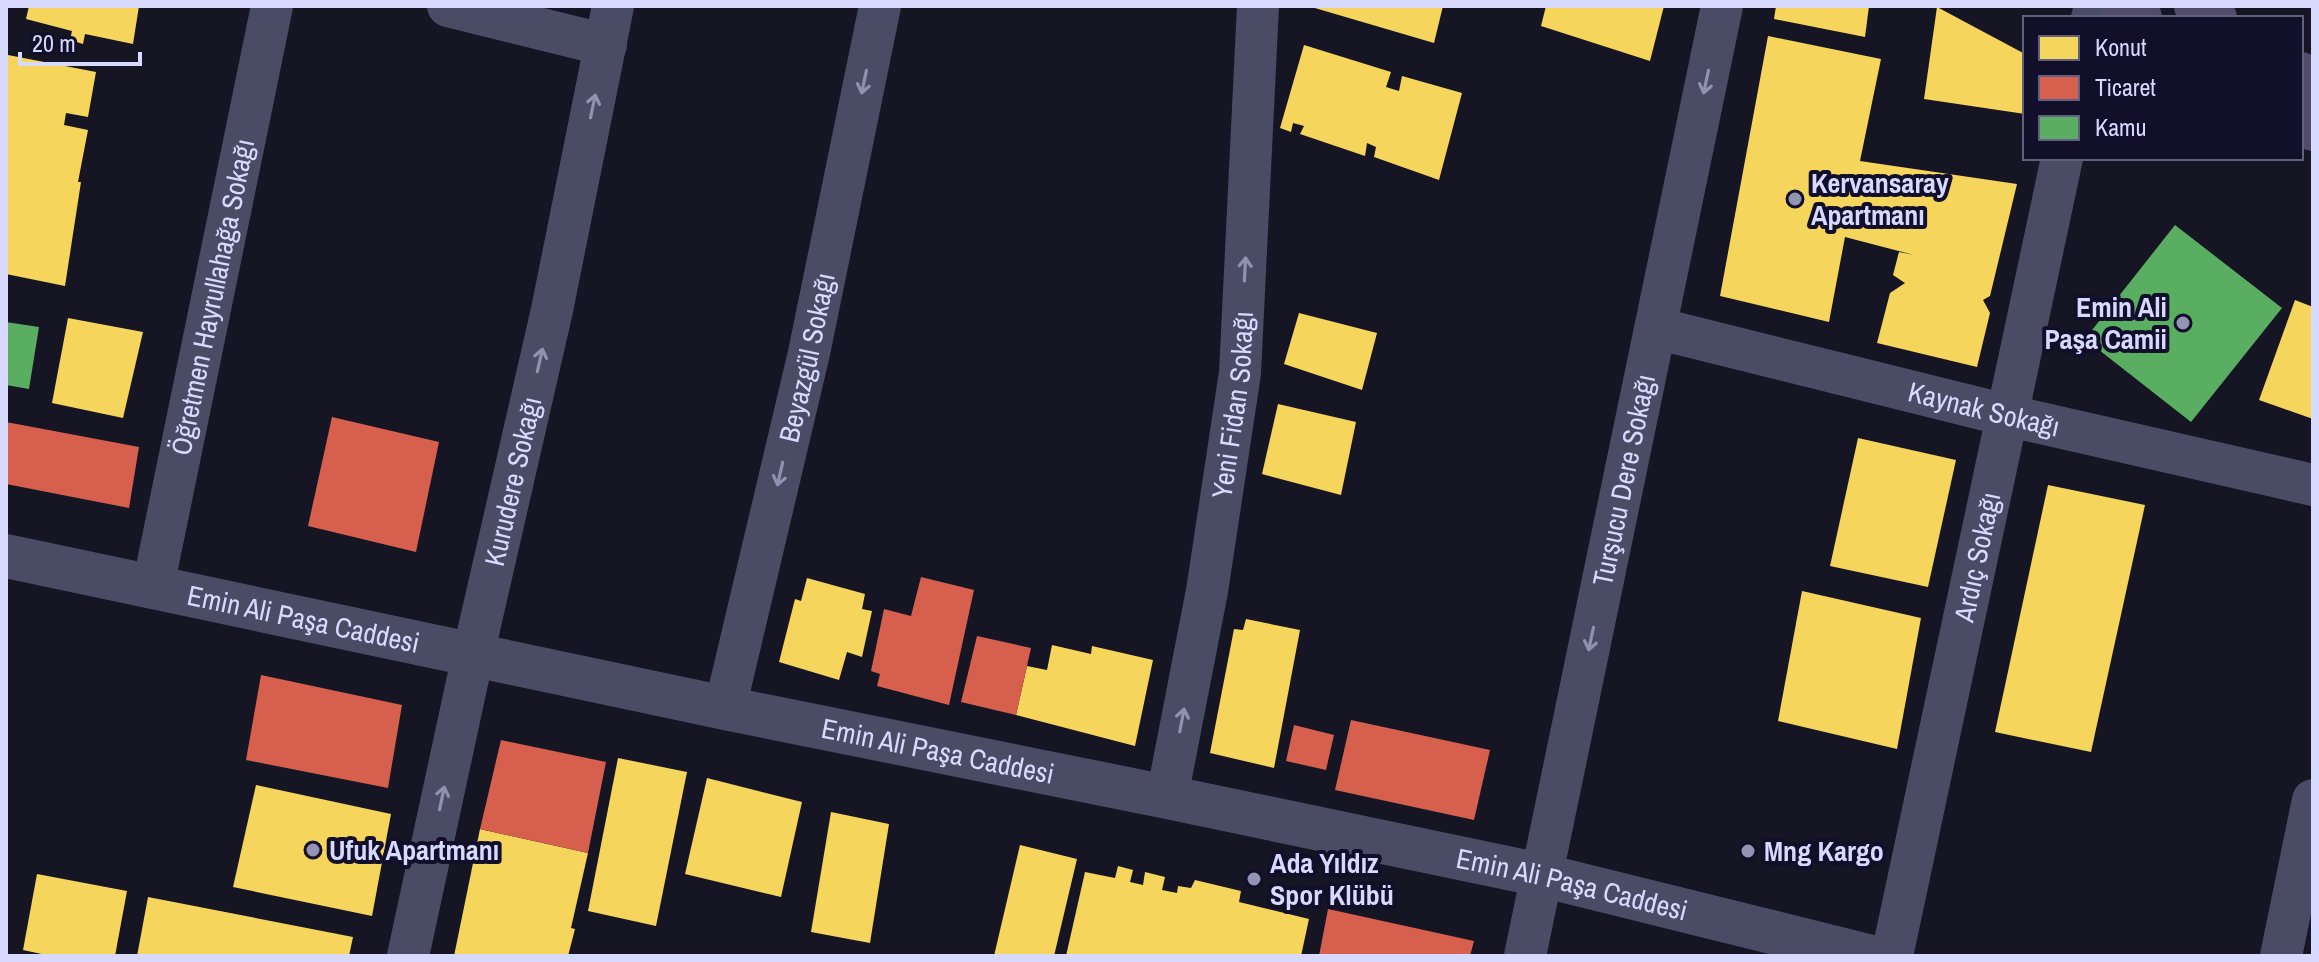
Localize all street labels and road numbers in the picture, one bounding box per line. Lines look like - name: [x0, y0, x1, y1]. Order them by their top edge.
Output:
- street label: Öğretmen Hayrullahağa Sokağı: [161, 136, 263, 459]
- street label: Beyazgül Sokağı: [770, 269, 844, 446]
- street label: Yeni Fidan Sokağı: [1202, 310, 1262, 501]
- street label: Turşucu Dere Sokağı: [1583, 371, 1664, 589]
- street label: Kaynak Sokağı: [1904, 372, 2063, 446]
- street label: Kurudere Sokağı: [475, 393, 551, 570]
- street label: Ardıç Sokağı: [1945, 489, 2009, 626]
- street label: Emin Ali Paşa Caddesi: [184, 576, 423, 662]
- street label: Emin Ali Paşa Caddesi: [818, 709, 1057, 793]
- street label: Emin Ali Paşa Caddesi: [1453, 839, 1692, 930]

